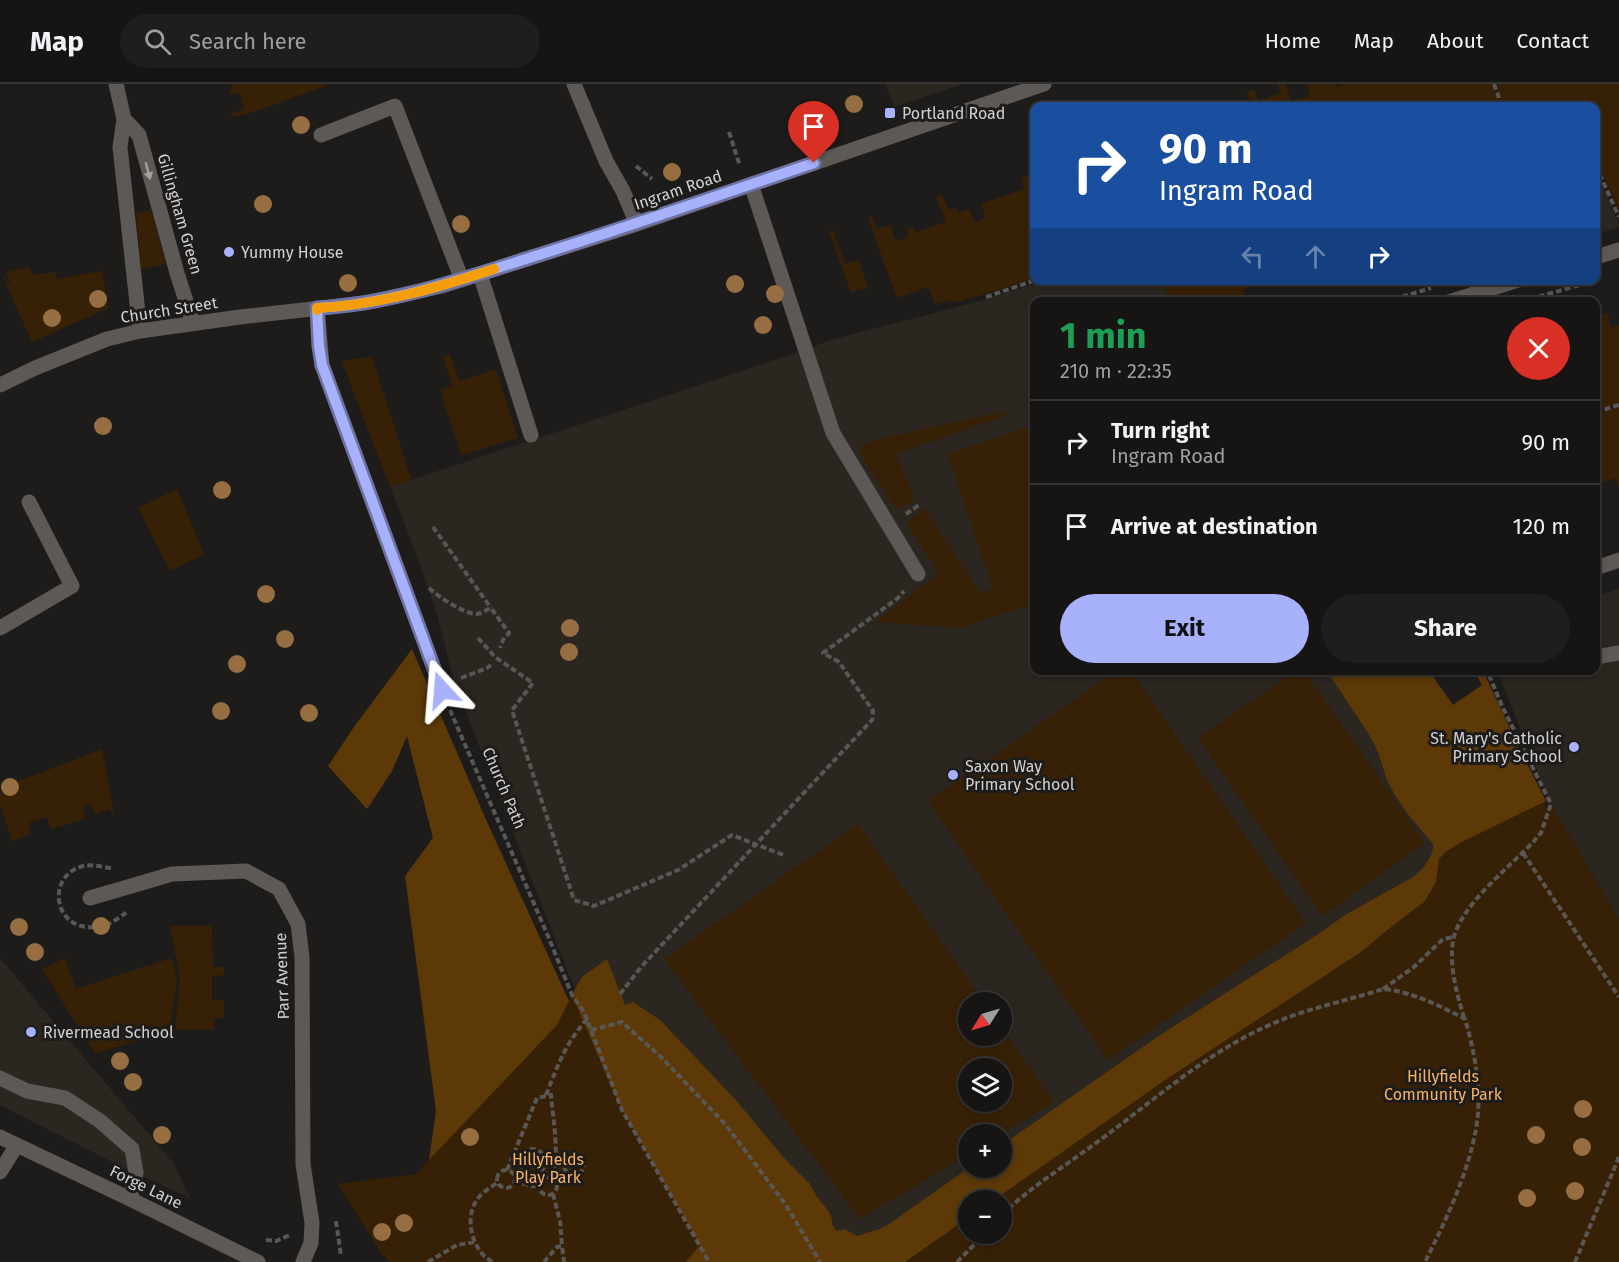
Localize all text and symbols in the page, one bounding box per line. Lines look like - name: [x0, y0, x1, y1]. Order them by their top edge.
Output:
- search box: [120, 14, 540, 68]
- text: Map: [30, 25, 84, 58]
- icon: search: [141, 25, 174, 58]
- text: Search here: [189, 28, 307, 55]
- text: Home: [1265, 28, 1321, 54]
- text: Map: [1354, 28, 1394, 54]
- text: About: [1427, 28, 1484, 54]
- text: Contact: [1517, 28, 1589, 54]
- pin: [788, 101, 839, 163]
- place label: Portland Road: [902, 104, 1005, 123]
- marker: Portland Road: [883, 106, 897, 120]
- icon: arrive: [797, 110, 830, 143]
- text: 90 m: [1159, 124, 1253, 174]
- icon: right: [1060, 126, 1138, 204]
- street label: Gillingham Green: [154, 151, 206, 277]
- one-way arrow: [144, 161, 154, 180]
- street label: Ingram Road: [632, 166, 724, 214]
- text: Ingram Road: [1159, 175, 1314, 207]
- icon: left: [1236, 240, 1269, 273]
- icon: ahead: [1299, 240, 1332, 273]
- icon: right: [1362, 240, 1395, 273]
- place label: Yummy House: [241, 243, 343, 262]
- marker: Yummy House: [222, 245, 236, 259]
- street label: Church Street: [119, 293, 219, 327]
- text: 1 min: [1060, 314, 1147, 358]
- button: close: [1507, 317, 1570, 380]
- text: 210 m · 22:35: [1060, 359, 1172, 383]
- text: Turn right: [1111, 417, 1210, 444]
- icon: right: [1060, 426, 1093, 459]
- text: 90 m: [1521, 429, 1570, 456]
- text: Ingram Road: [1111, 444, 1225, 468]
- icon: arrive: [1060, 510, 1093, 543]
- text: Arrive at destination: [1111, 513, 1318, 540]
- text: 120 m: [1513, 513, 1570, 540]
- button: Exit: [1060, 594, 1309, 663]
- button: Share: [1321, 594, 1570, 663]
- position arrow: [410, 658, 474, 722]
- place label: St. Mary's Catholic Primary School: [1430, 729, 1562, 766]
- marker: St. Mary's Catholic Primary School: [1567, 740, 1581, 754]
- street label: Church Path: [478, 744, 530, 832]
- place label: Saxon Way Primary School: [965, 757, 1075, 794]
- marker: Saxon Way Primary School: [946, 768, 960, 782]
- street label: Parr Avenue: [271, 932, 293, 1020]
- north arrow: [958, 992, 1012, 1046]
- map controls: [958, 992, 1012, 1244]
- place label: Rivermead School: [43, 1023, 174, 1042]
- marker: Rivermead School: [24, 1025, 38, 1039]
- button: layers: [958, 1058, 1012, 1112]
- park label: Hillyfields Community Park: [1384, 1067, 1503, 1104]
- button: +: [958, 1124, 1012, 1178]
- park label: Hillyfields Play Park: [512, 1150, 584, 1187]
- street label: Forge Lane: [107, 1161, 185, 1213]
- button: −: [958, 1190, 1012, 1244]

